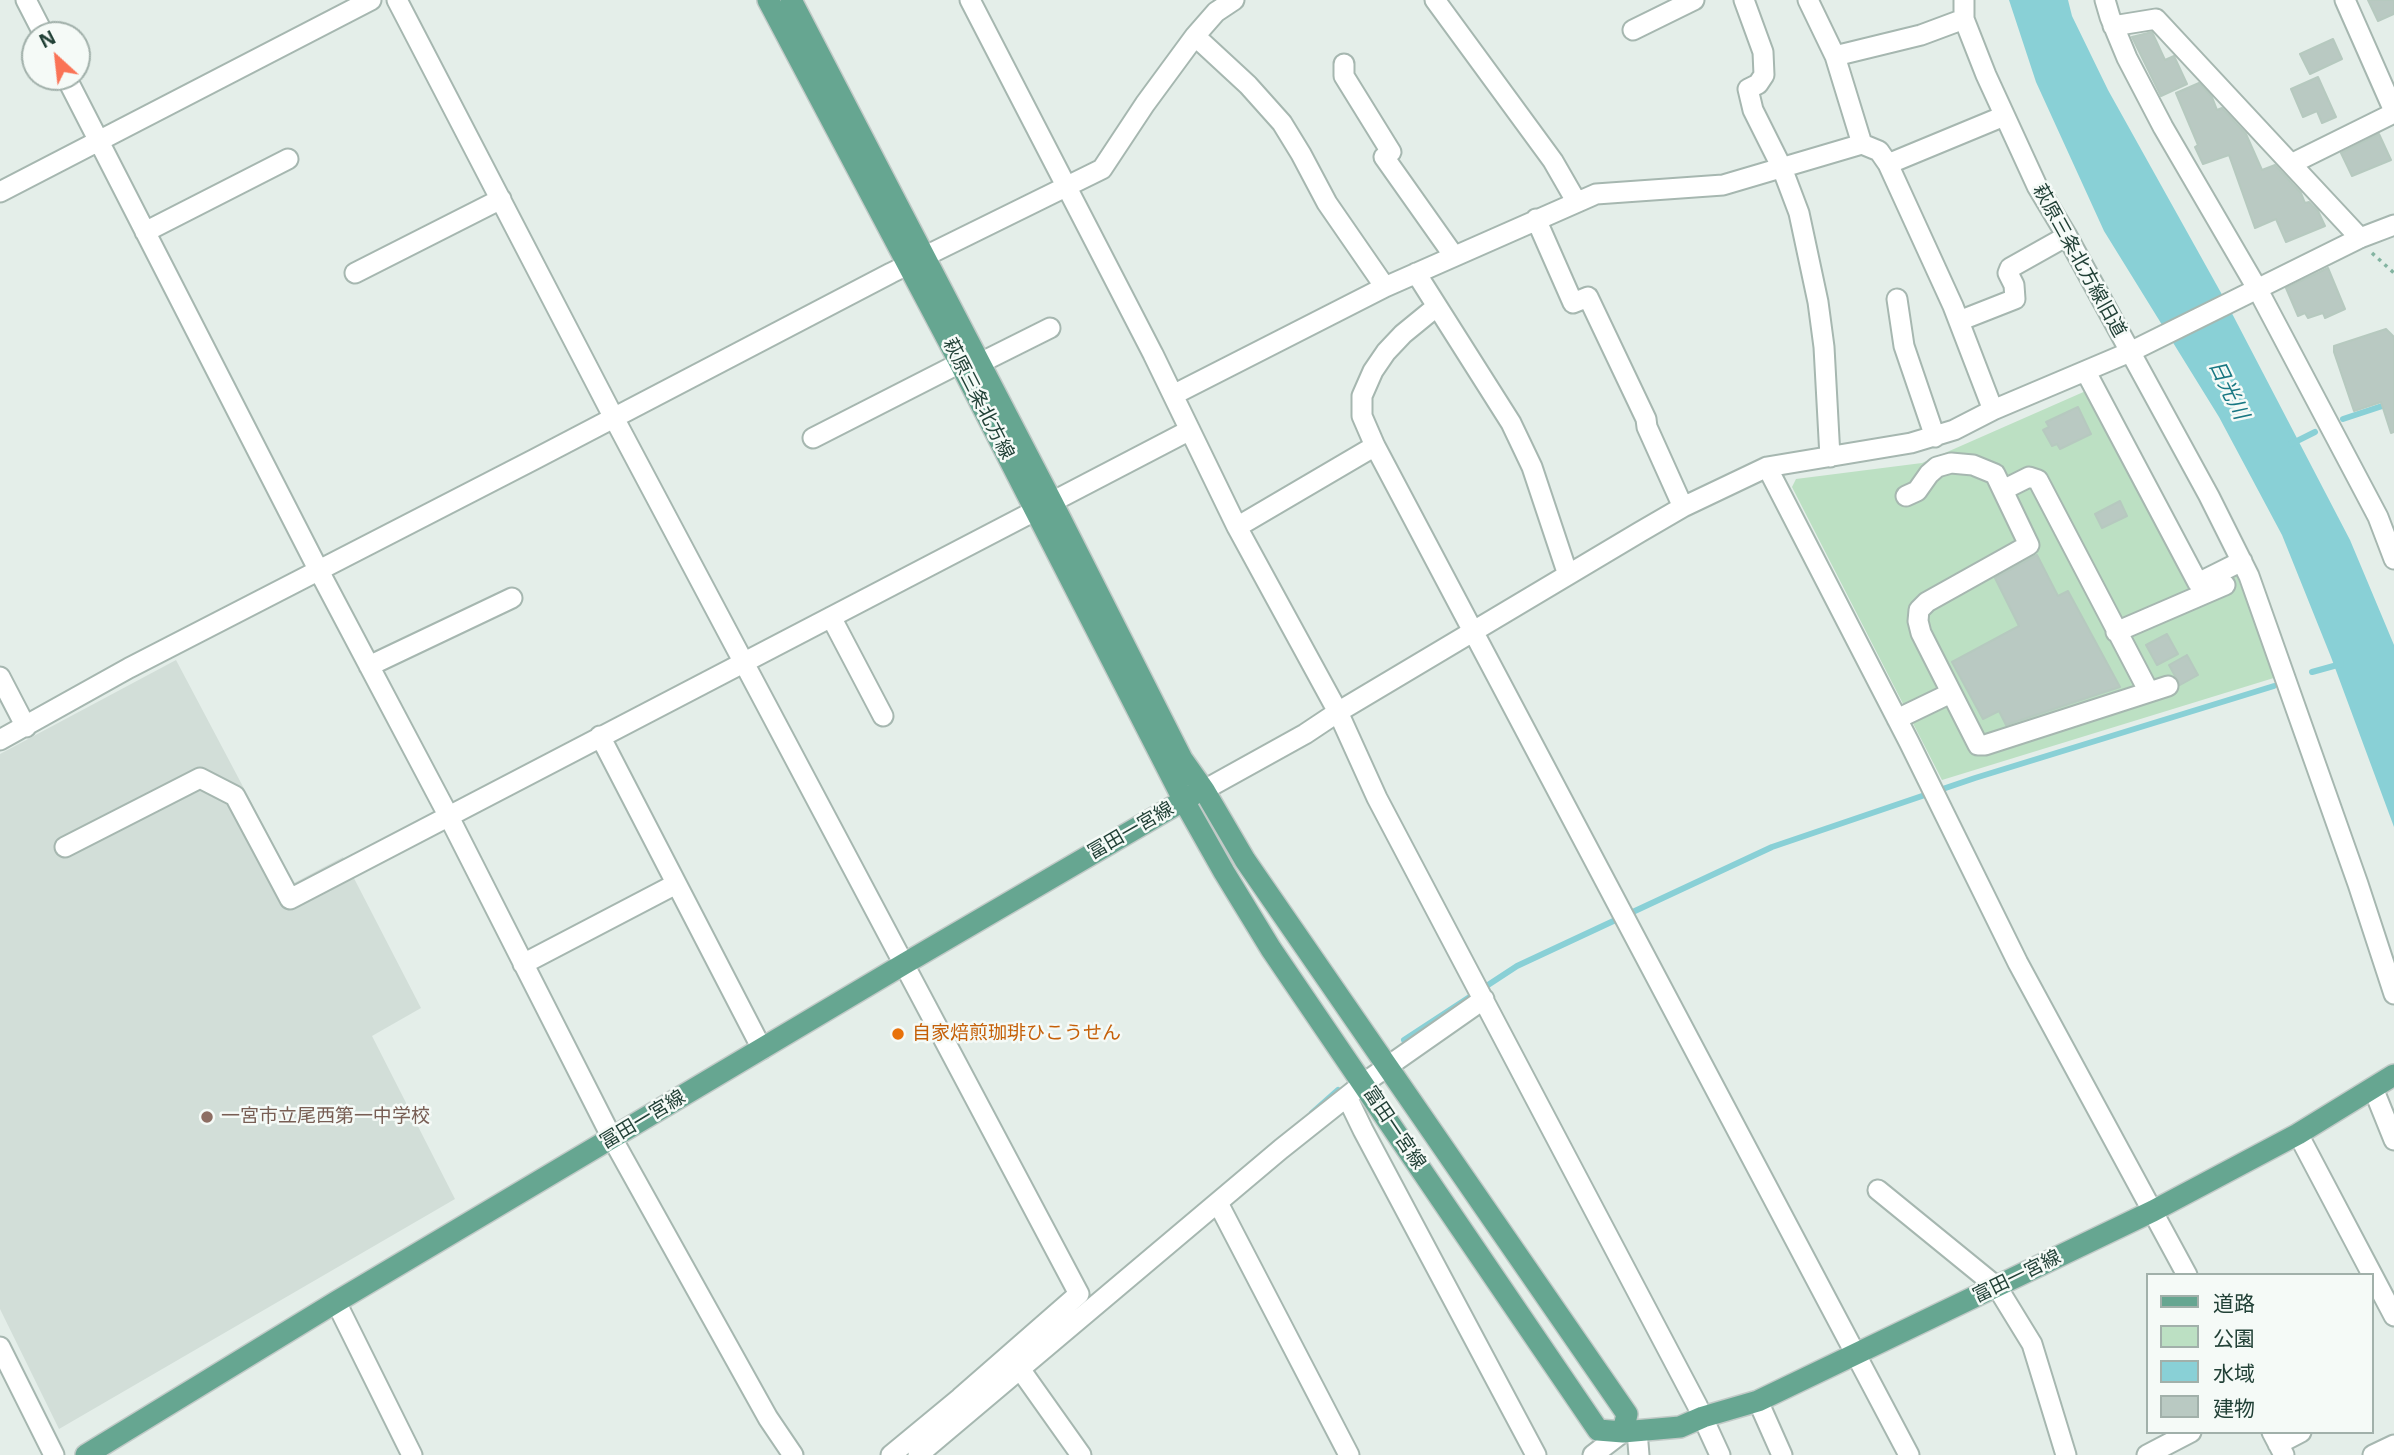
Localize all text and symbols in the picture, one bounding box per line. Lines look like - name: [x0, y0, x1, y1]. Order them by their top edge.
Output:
- north arrow: [21, 21, 91, 91]
- text: N: [35, 24, 60, 54]
- street label: 萩原三条北方線旧道: [2028, 181, 2130, 341]
- street label: 萩原三条北方線: [938, 335, 1018, 463]
- water label: 日光川: [2203, 356, 2253, 424]
- street label: 冨田一宮線: [1084, 797, 1178, 865]
- place label: 自家焙煎珈琲ひこうせん: [912, 1023, 1121, 1045]
- marker: 自家焙煎珈琲ひこうせん: [890, 1026, 906, 1042]
- street label: 富田一宮線: [1358, 1082, 1430, 1174]
- street label: 冨田一宮線: [596, 1086, 690, 1154]
- place label: 一宮市立尾西第一中学校: [221, 1106, 430, 1128]
- marker: 一宮市立尾西第一中学校: [199, 1109, 215, 1125]
- street label: 富田一宮線: [1969, 1246, 2065, 1308]
- legend: [2146, 1273, 2373, 1434]
- text: 道路: [2213, 1289, 2255, 1317]
- text: 公園: [2213, 1324, 2255, 1352]
- text: 水域: [2213, 1359, 2255, 1387]
- text: 建物: [2213, 1394, 2255, 1422]

